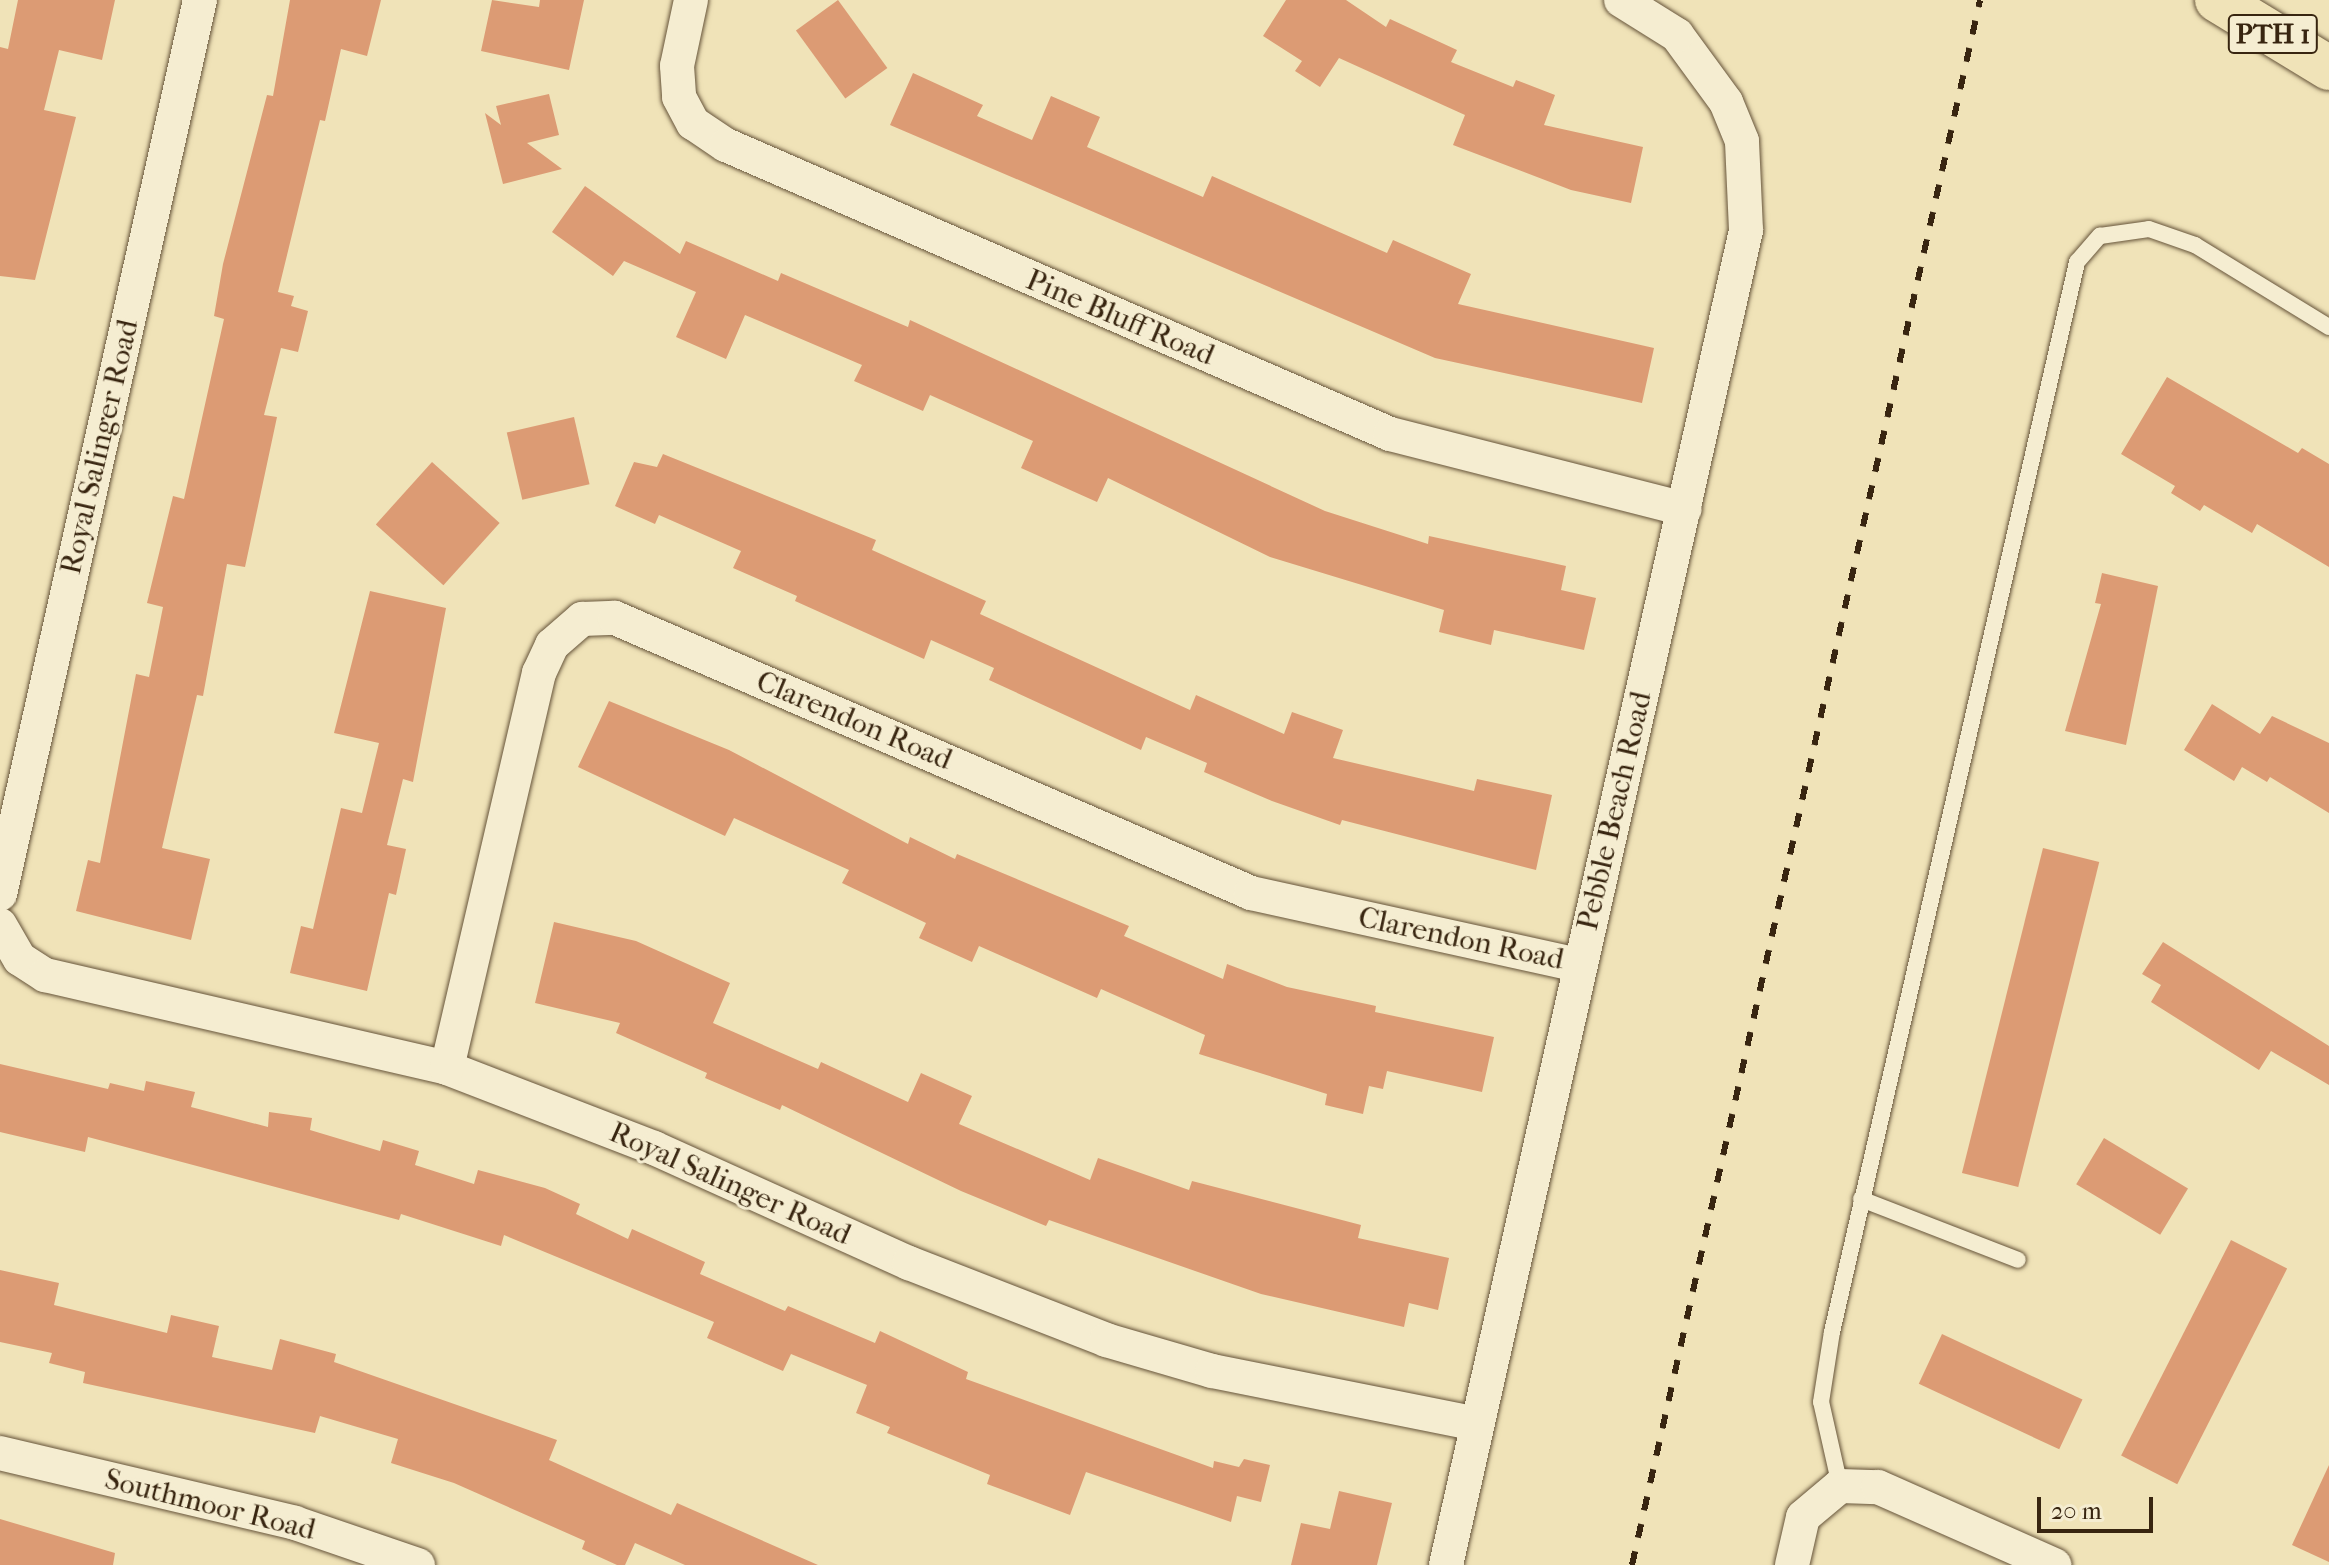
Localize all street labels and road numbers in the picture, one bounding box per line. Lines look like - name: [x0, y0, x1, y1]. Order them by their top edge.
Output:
- road number: PTH 1: [2227, 10, 2319, 58]
- street label: Pine Bluff Road: [1020, 262, 1220, 374]
- street label: Royal Salinger Road: [53, 316, 147, 578]
- street label: Clarendon Road: [751, 664, 957, 778]
- street label: Pebble Beach Road: [1570, 688, 1660, 934]
- street label: Clarendon Road: [1355, 900, 1567, 978]
- street label: Royal Salinger Road: [604, 1115, 856, 1253]
- street label: Southmoor Road: [101, 1461, 319, 1549]

